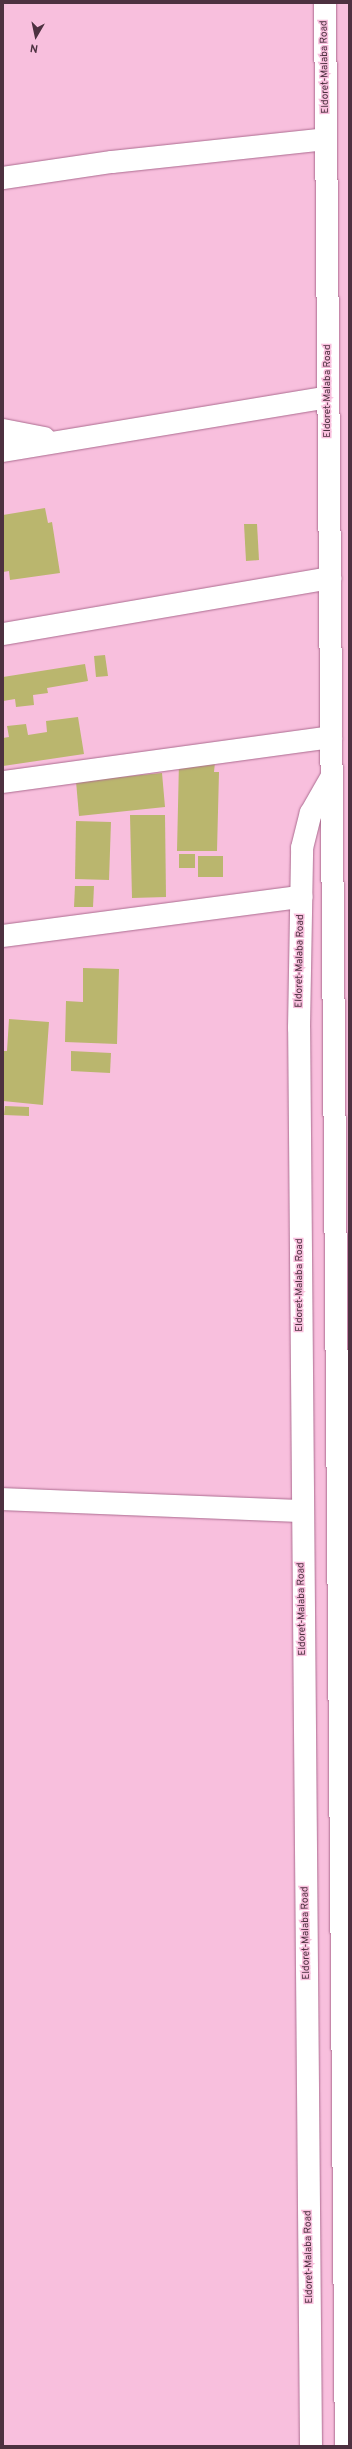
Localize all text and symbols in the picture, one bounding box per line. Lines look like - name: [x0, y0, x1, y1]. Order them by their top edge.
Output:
- north arrow: [16, 16, 56, 56]
- street label: Eldoret-Malaba Road: [318, 20, 332, 114]
- text: N: [29, 40, 39, 55]
- street label: Eldoret-Malaba Road: [322, 344, 334, 438]
- street label: Eldoret-Malaba Road: [293, 914, 307, 1008]
- street label: Eldoret-Malaba Road: [294, 1238, 306, 1332]
- street label: Eldoret-Malaba Road: [295, 1562, 309, 1656]
- street label: Eldoret-Malaba Road: [299, 1886, 313, 1980]
- street label: Eldoret-Malaba Road: [302, 2210, 316, 2304]

